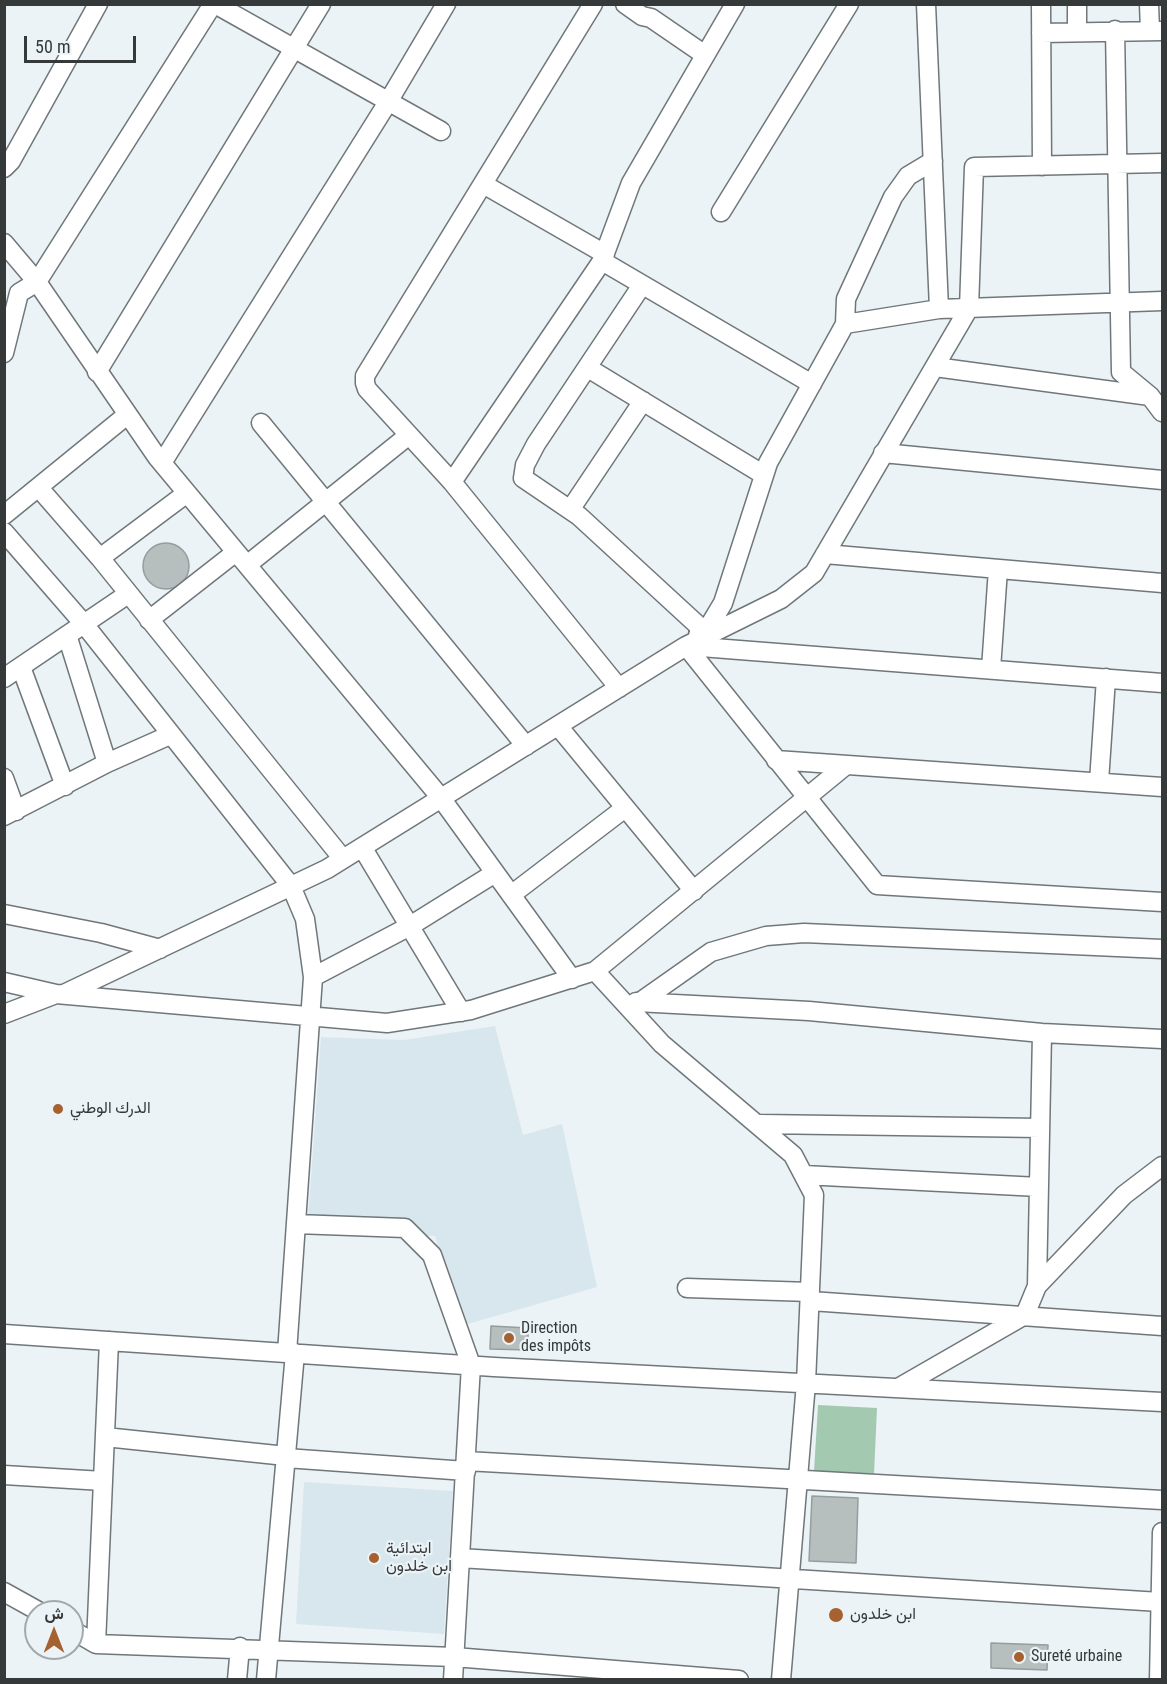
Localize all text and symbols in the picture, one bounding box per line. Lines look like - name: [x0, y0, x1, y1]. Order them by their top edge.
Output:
- scale bar: [27, 24, 140, 62]
- text: 50 m: [35, 36, 70, 57]
- place label: الدرك الوطني: [70, 1099, 151, 1119]
- marker: الدرك الوطني: [51, 1102, 65, 1116]
- place label: Direction des impôts: [521, 1319, 591, 1357]
- marker: Direction des impôts: [502, 1331, 516, 1345]
- place label: ابتدائية ابن خلدون: [386, 1539, 452, 1577]
- marker: ابتدائية ابن خلدون: [367, 1551, 381, 1565]
- north arrow: [24, 1600, 84, 1660]
- text: ش: [44, 1604, 64, 1623]
- place label: ابن خلدون: [850, 1605, 916, 1625]
- marker: ابن خلدون: [827, 1606, 845, 1624]
- place label: Sureté urbaine: [1031, 1647, 1122, 1667]
- marker: Sureté urbaine: [1012, 1650, 1026, 1664]

